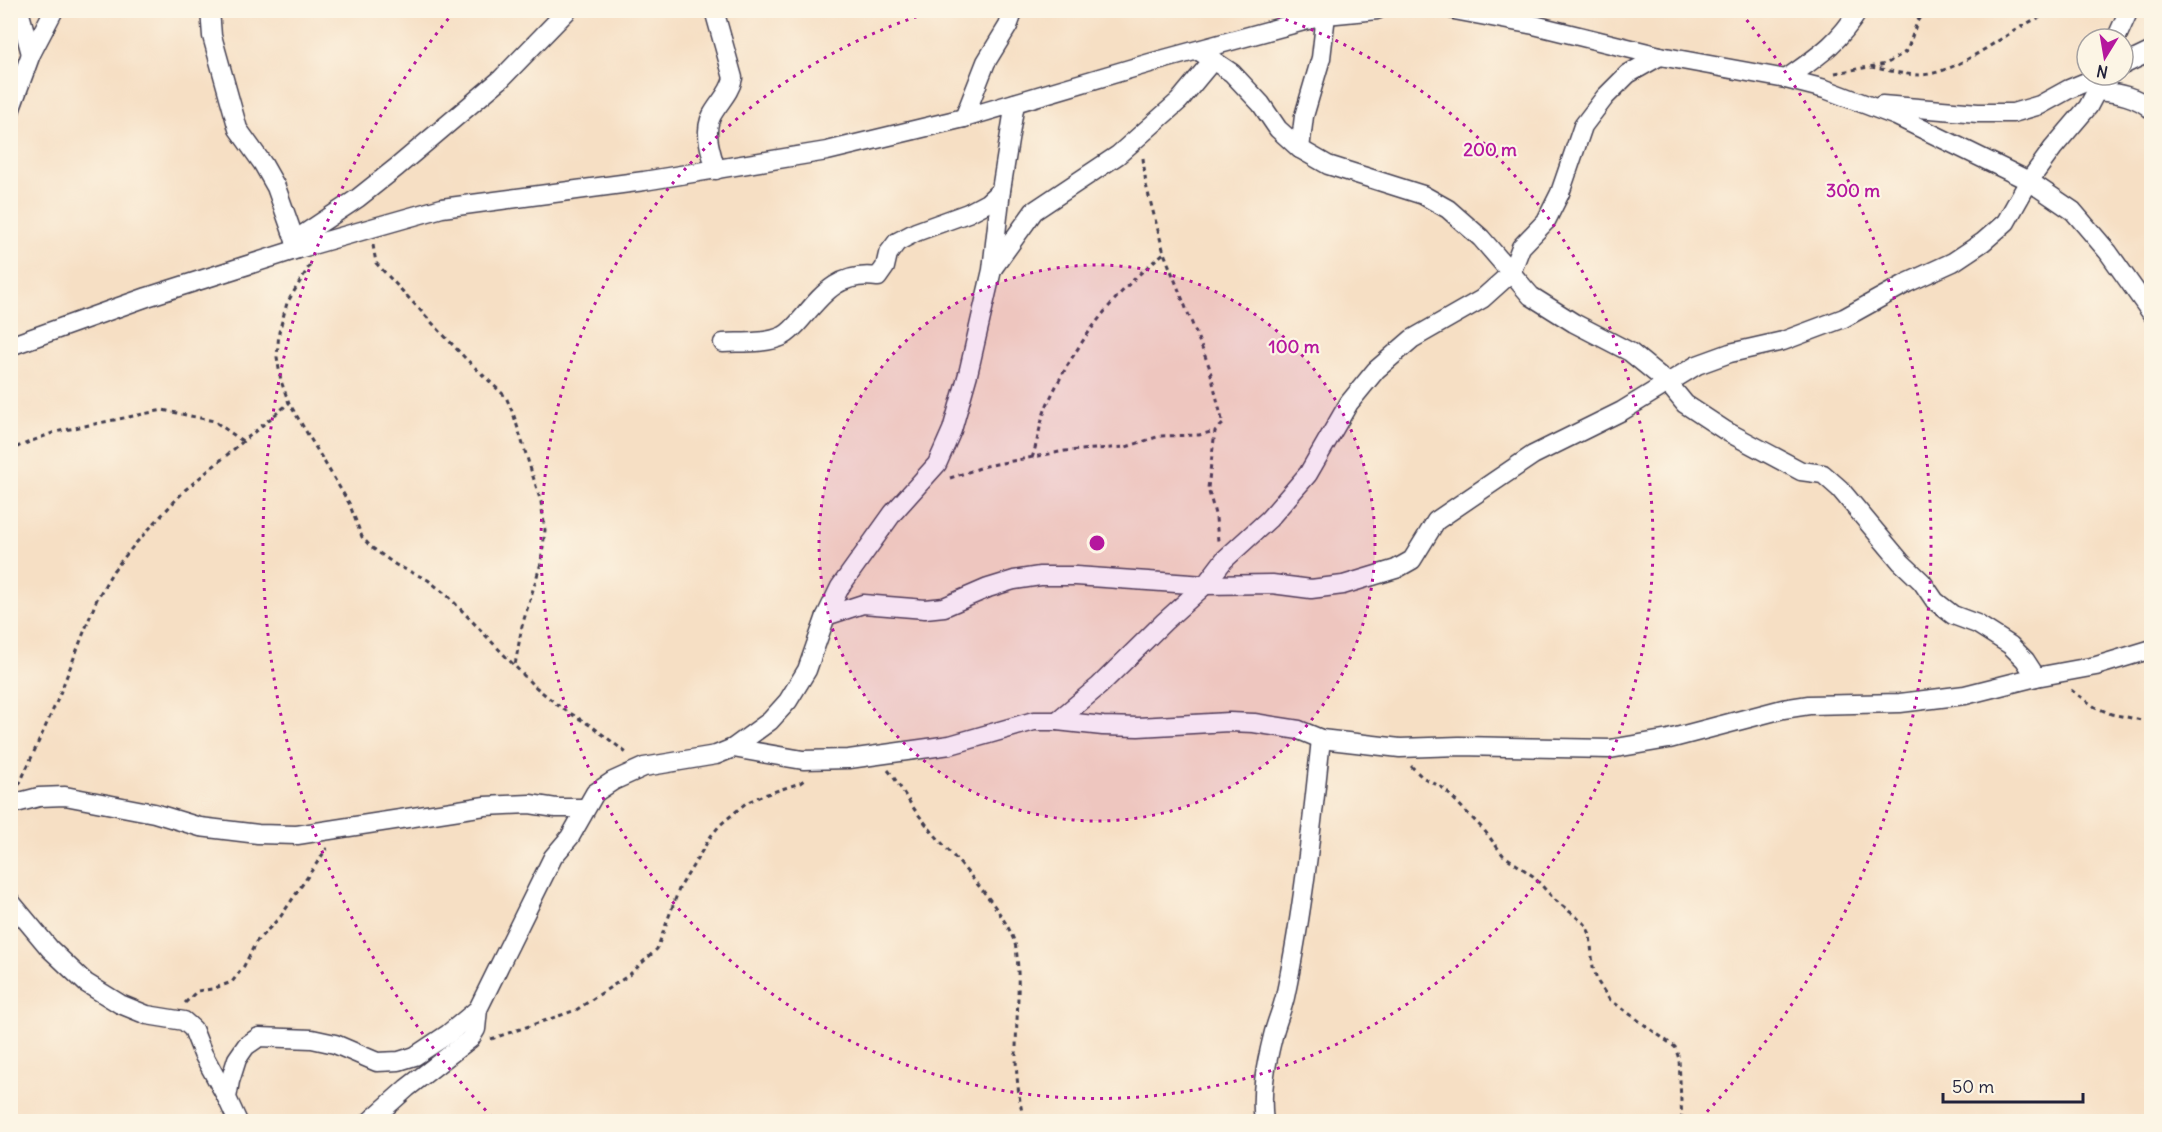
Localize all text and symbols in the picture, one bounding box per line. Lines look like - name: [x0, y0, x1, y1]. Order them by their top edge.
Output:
- north arrow: [2075, 27, 2135, 87]
- text: N: [2095, 61, 2109, 83]
- text: 200 m: [1463, 138, 1517, 161]
- text: 300 m: [1826, 179, 1880, 202]
- text: 100 m: [1269, 335, 1320, 358]
- centre of rings: [1087, 533, 1107, 553]
- scale bar: [1943, 1066, 2082, 1104]
- text: 50 m: [1952, 1075, 1994, 1098]

